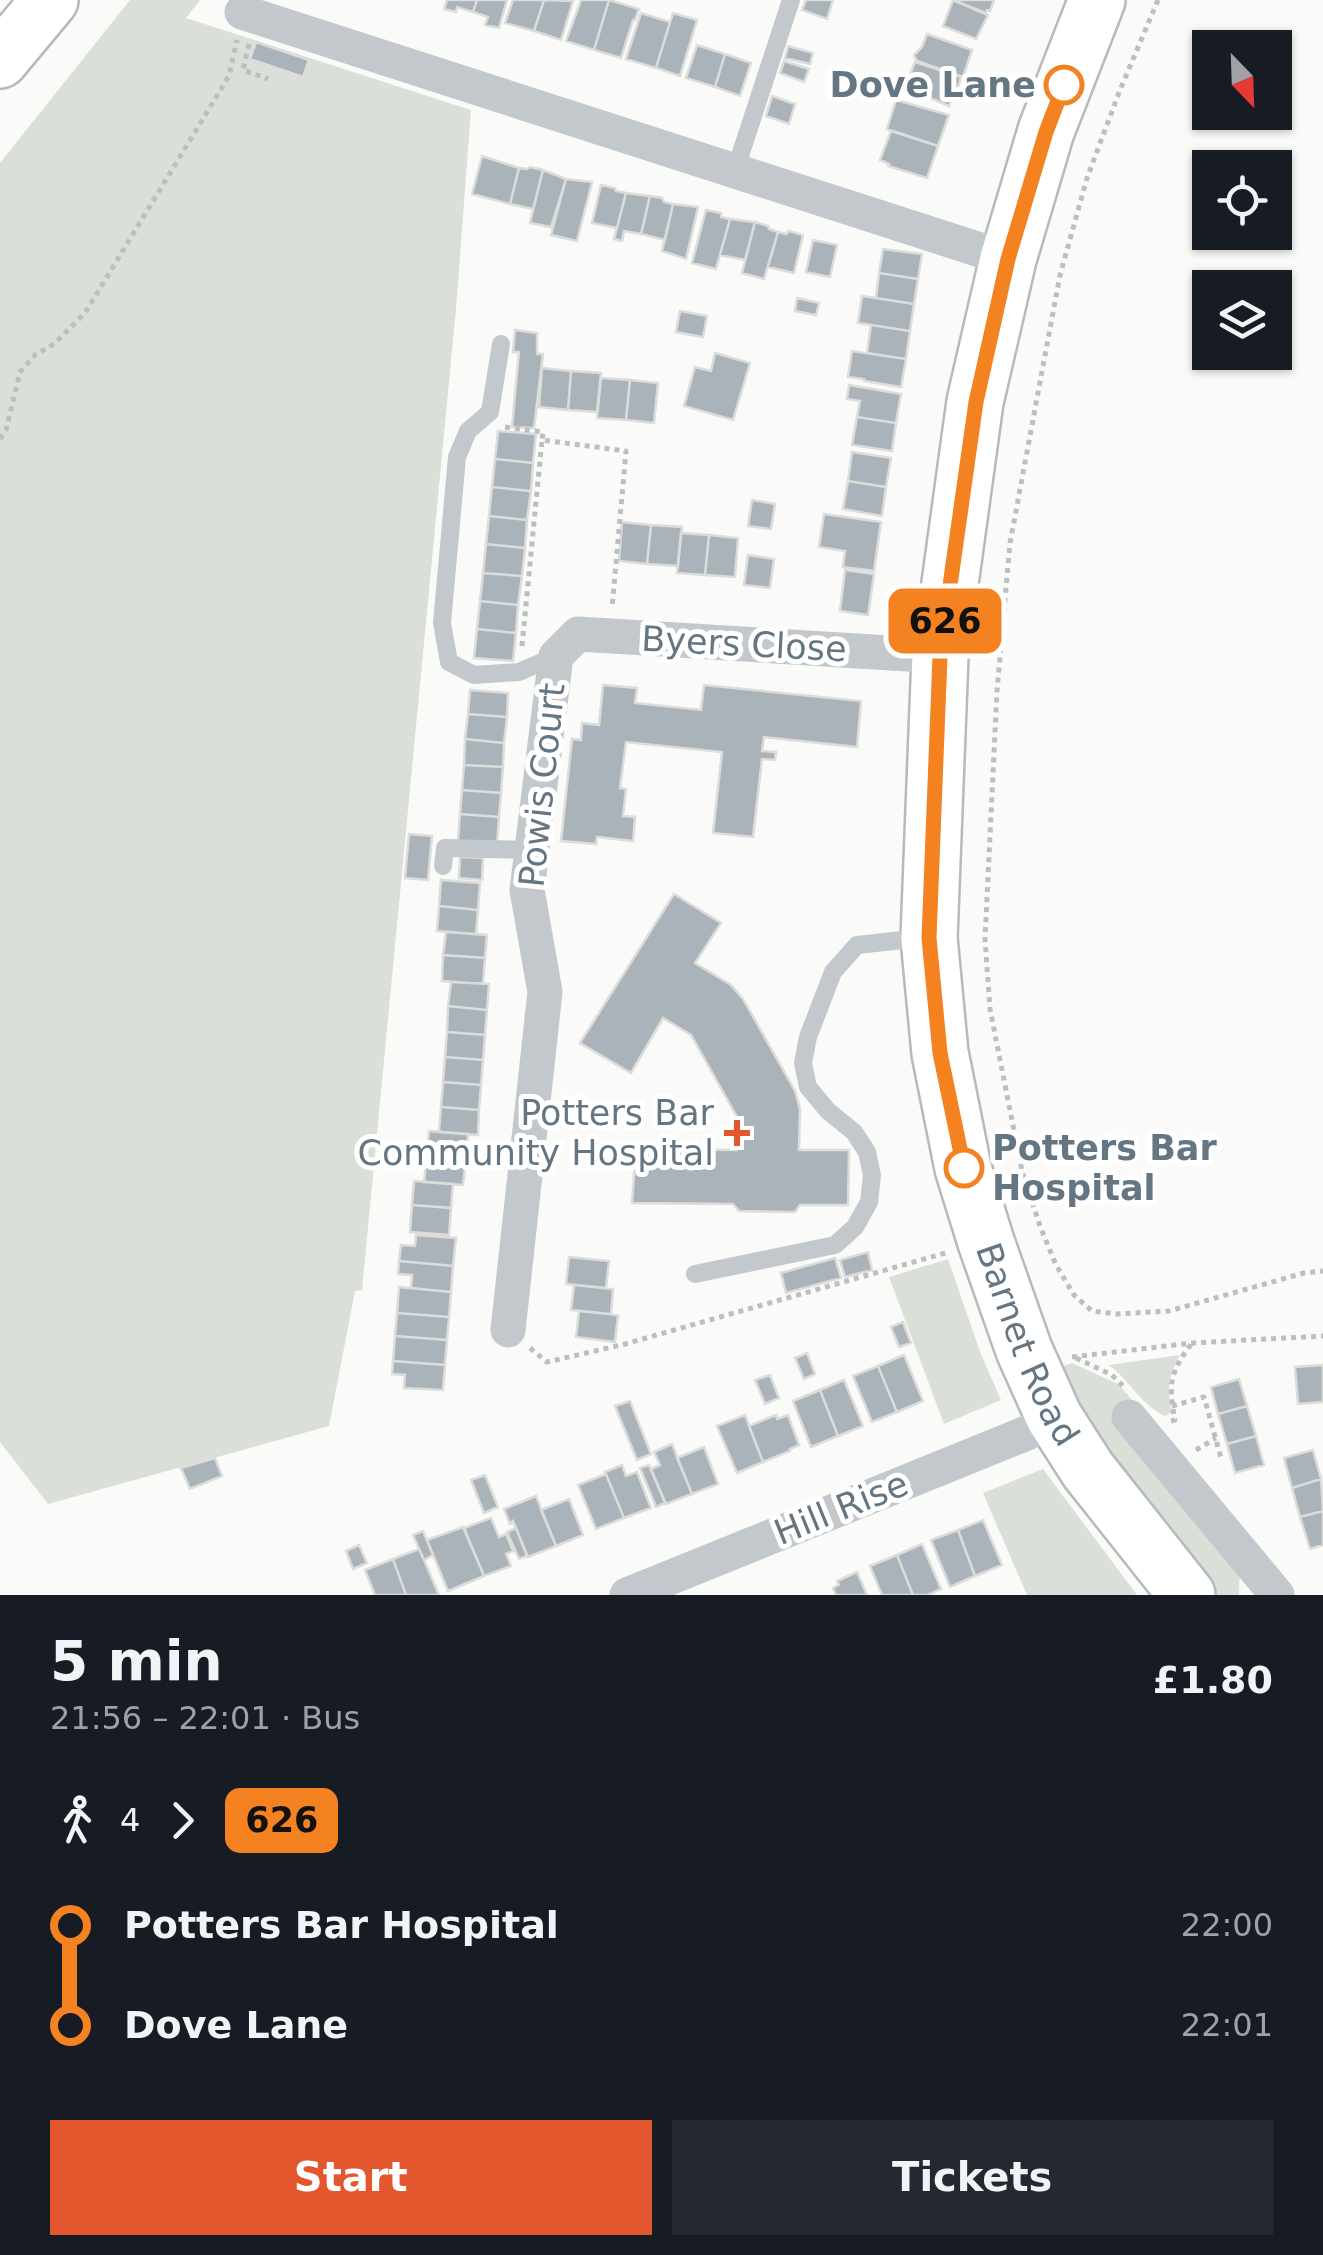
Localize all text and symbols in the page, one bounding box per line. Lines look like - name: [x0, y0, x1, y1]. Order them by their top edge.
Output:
- north arrow: [1192, 30, 1292, 130]
- map controls: [1192, 30, 1292, 370]
- place label: Dove Lane: [830, 65, 1036, 105]
- marker: Dove Lane: [1045, 66, 1083, 104]
- button: locate: [1192, 150, 1292, 250]
- button: layers: [1192, 270, 1292, 370]
- line badge: 626: [888, 588, 1002, 654]
- text: 626: [908, 601, 982, 641]
- street label: Byers Close: [640, 619, 848, 669]
- street label: Powis Court: [511, 681, 573, 889]
- place label: Potters Bar Community Hospital: [358, 1093, 715, 1173]
- marker: Potters Bar Community Hospital: [724, 1120, 750, 1146]
- place label: Potters Bar Hospital: [992, 1128, 1217, 1208]
- marker: Potters Bar Hospital: [945, 1149, 983, 1187]
- street label: Barnet Road: [968, 1238, 1087, 1453]
- street label: Hill Rise: [768, 1463, 914, 1553]
- text: 5 min: [50, 1629, 223, 1693]
- text: £1.80: [1153, 1658, 1273, 1702]
- text: 21:56 – 22:01 · Bus: [50, 1699, 360, 1737]
- icon: walk: [50, 1793, 105, 1848]
- icon: forward: [155, 1793, 210, 1848]
- text: 626: [245, 1800, 318, 1840]
- text: 4: [120, 1801, 140, 1839]
- text: Potters Bar Hospital: [124, 1903, 559, 1947]
- text: 22:00: [1181, 1906, 1273, 1944]
- text: Dove Lane: [124, 2003, 348, 2047]
- text: 22:01: [1181, 2006, 1273, 2044]
- button: Start: [50, 2120, 652, 2235]
- button: Tickets: [672, 2120, 1273, 2235]

